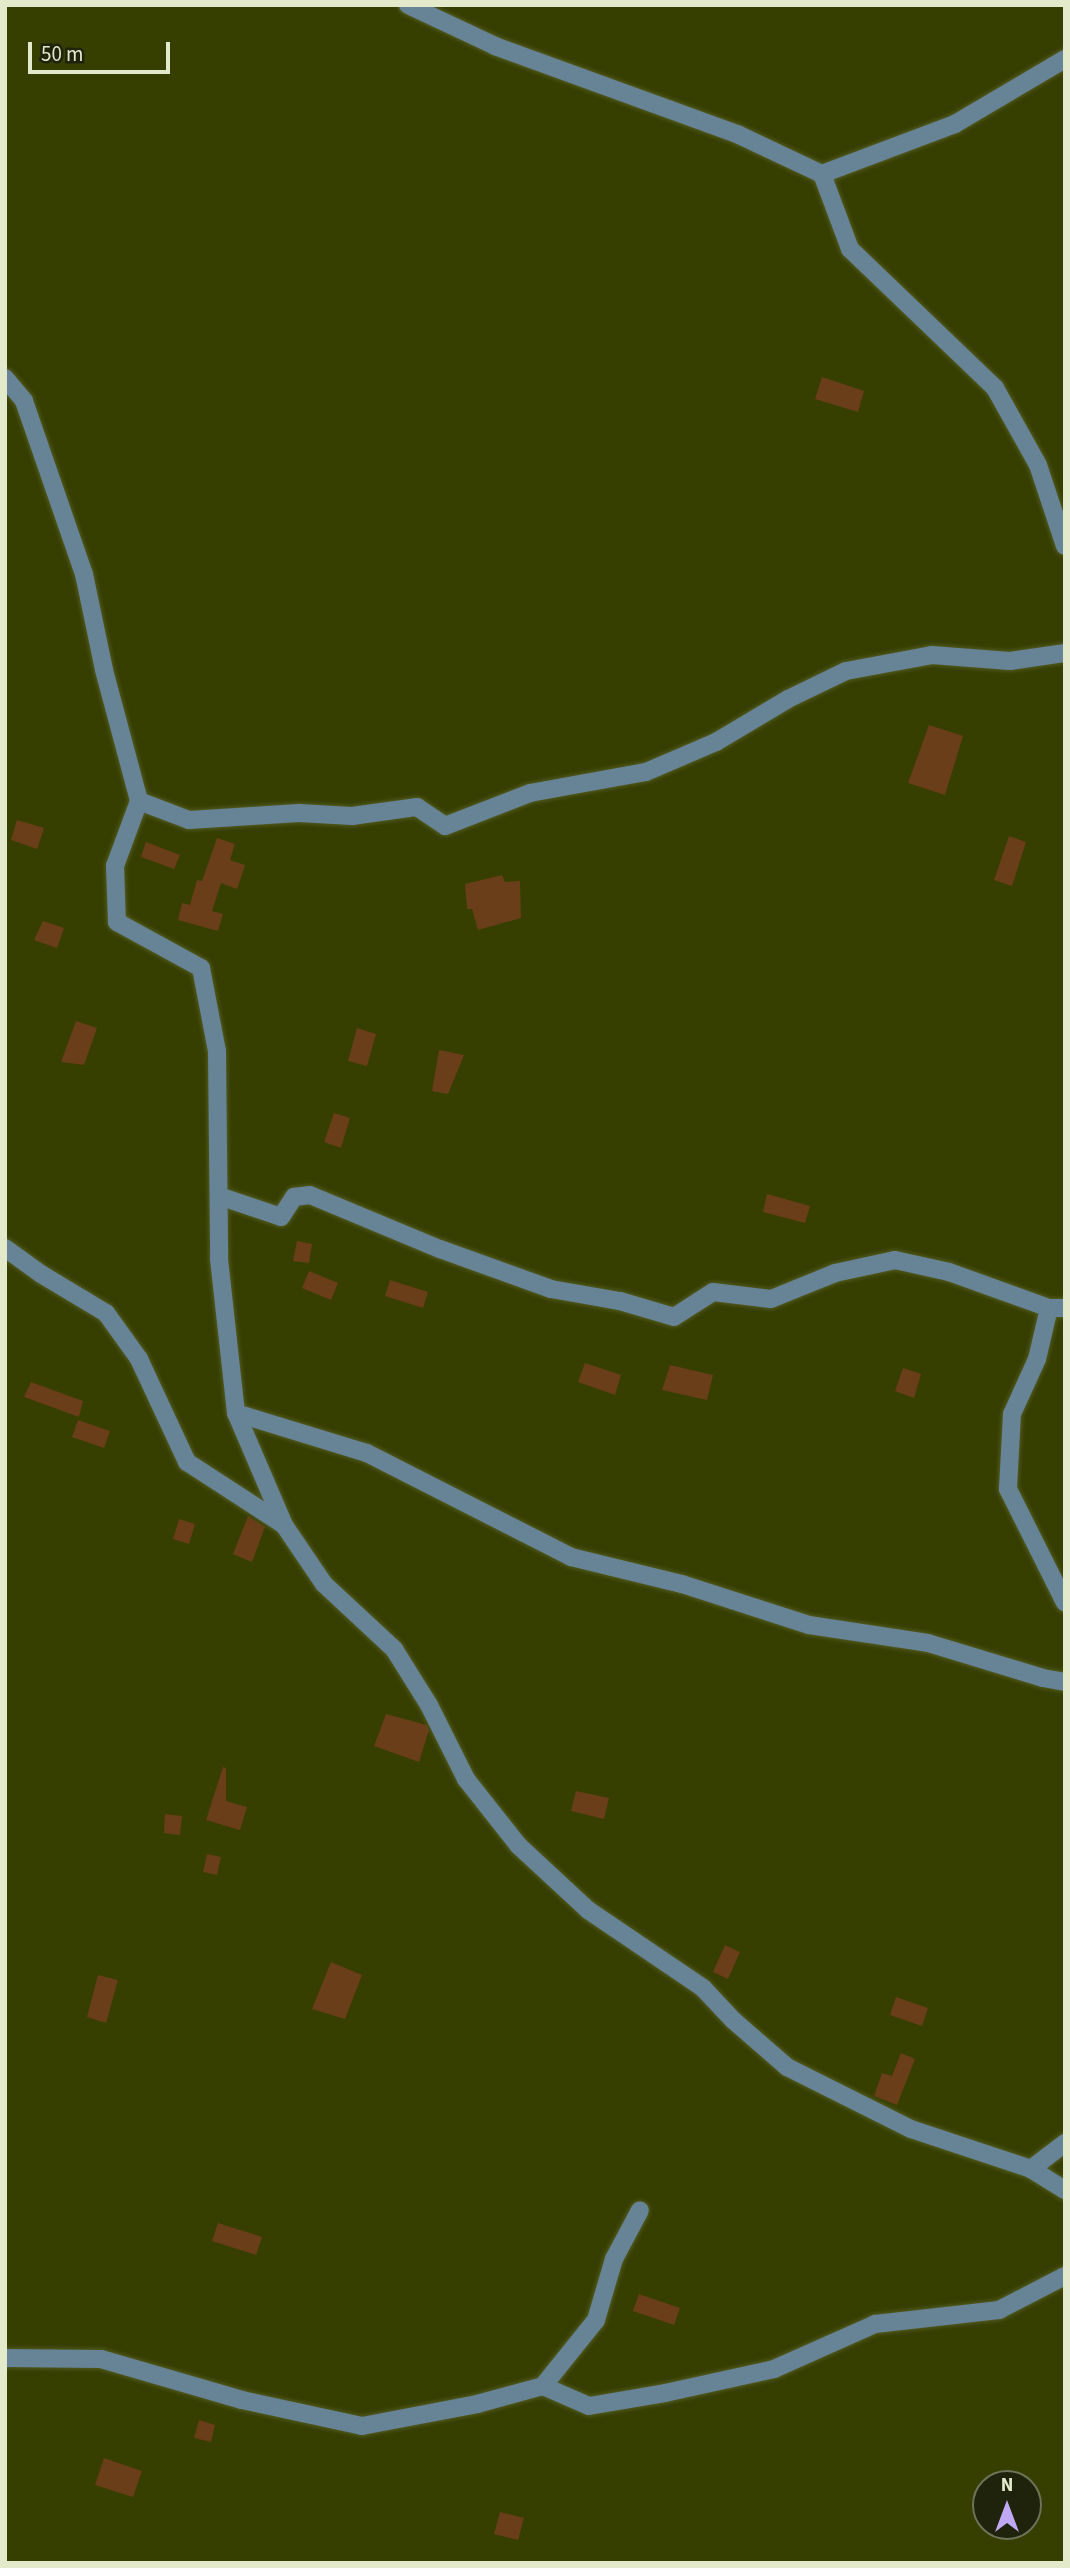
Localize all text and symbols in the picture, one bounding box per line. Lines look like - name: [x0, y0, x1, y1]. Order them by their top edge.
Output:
- scale bar: [32, 28, 173, 72]
- text: 50 m: [41, 39, 83, 69]
- north arrow: [972, 2470, 1042, 2540]
- text: N: [1001, 2472, 1013, 2499]

